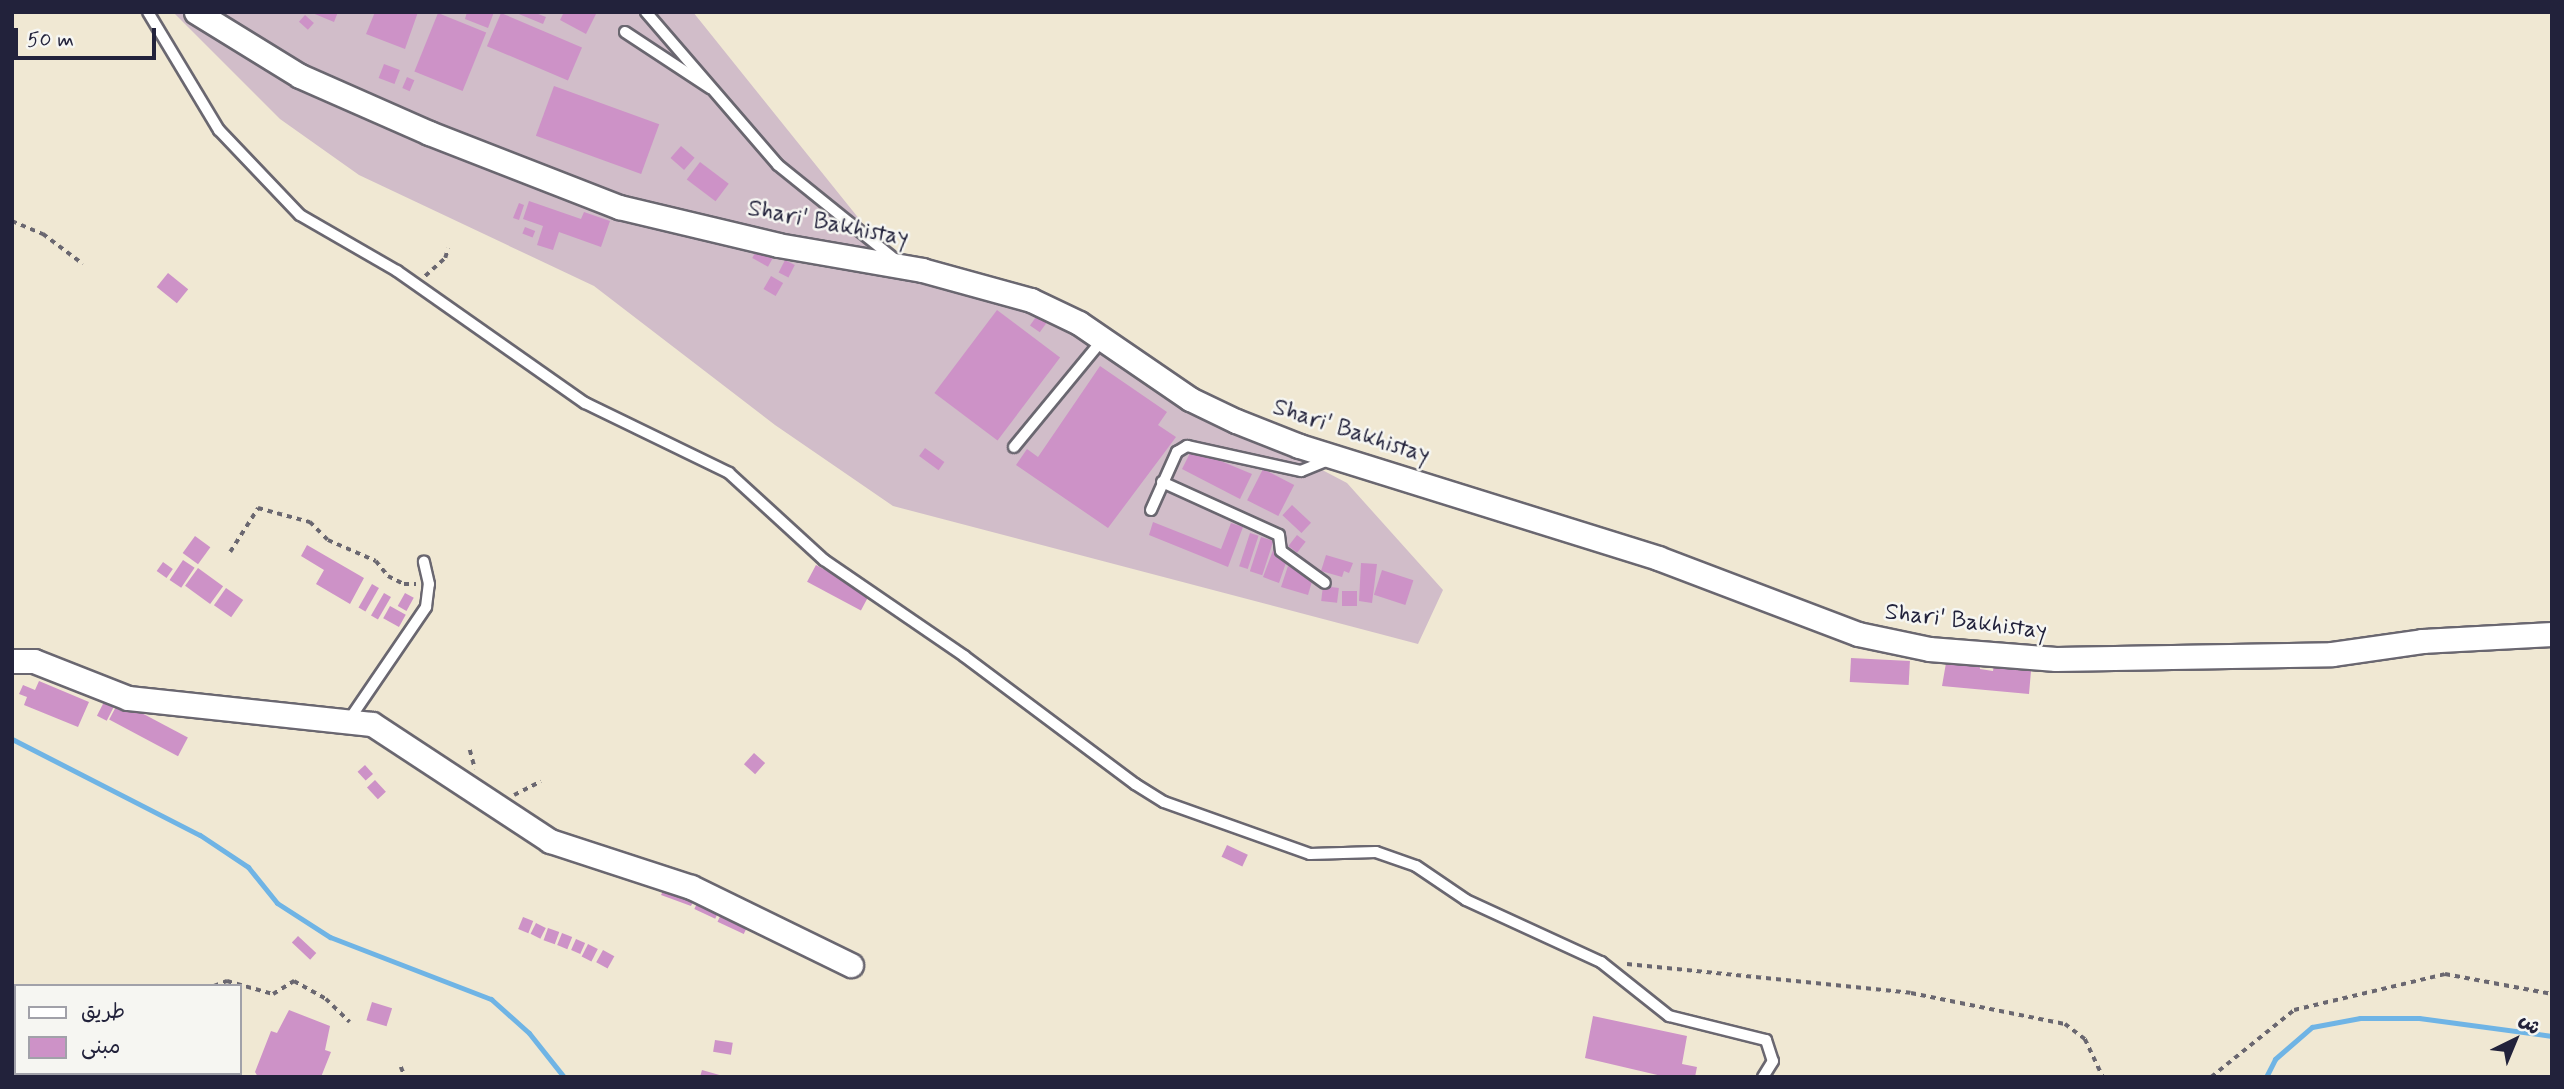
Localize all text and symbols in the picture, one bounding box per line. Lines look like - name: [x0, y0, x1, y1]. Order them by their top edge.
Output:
- scale bar: [18, 14, 159, 58]
- text: 50 m: [27, 26, 74, 54]
- street label: Shari' Bakhistay: [745, 194, 911, 254]
- street label: Shari' Bakhistay: [1269, 393, 1433, 471]
- street label: Shari' Bakhistay: [1883, 598, 2049, 646]
- legend: [14, 984, 242, 1075]
- text: طريق: [81, 998, 125, 1026]
- north arrow: [2480, 1005, 2550, 1075]
- text: ش: [2513, 1008, 2546, 1041]
- text: مبنى: [81, 1033, 120, 1061]

